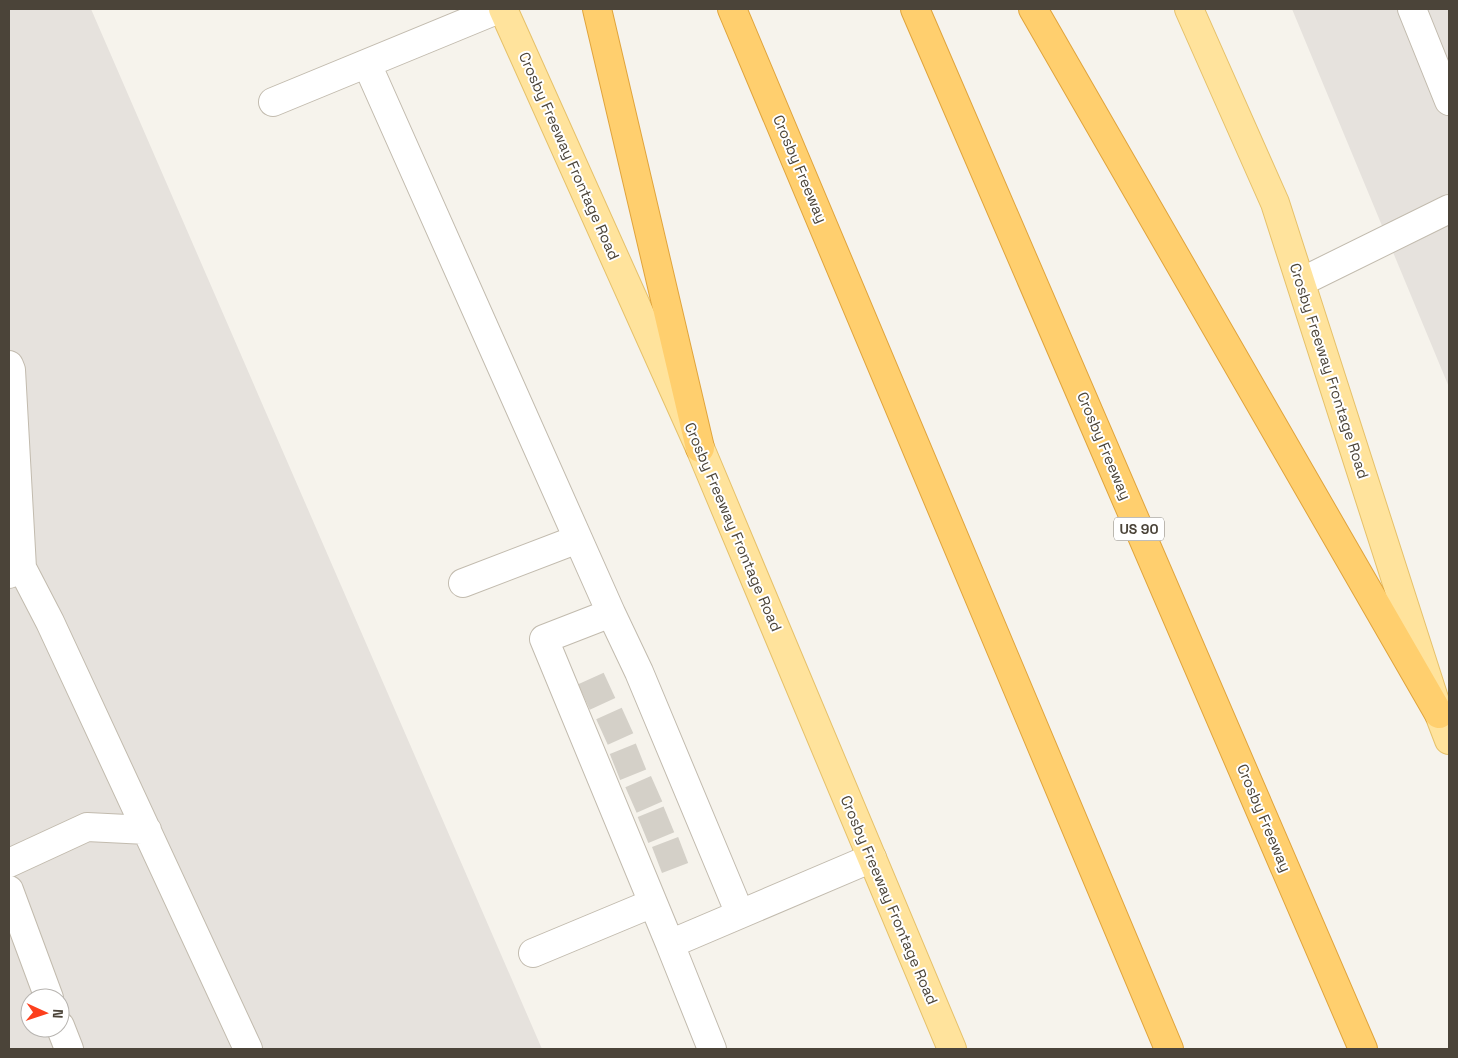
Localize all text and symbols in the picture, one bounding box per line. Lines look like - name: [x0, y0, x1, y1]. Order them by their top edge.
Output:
- street label: Crosby Freeway Frontage Road: [515, 49, 624, 263]
- street label: Crosby Freeway: [769, 112, 832, 226]
- street label: Crosby Freeway Frontage Road: [1286, 261, 1373, 481]
- street label: Crosby Freeway: [1073, 389, 1136, 503]
- street label: Crosby Freeway Frontage Road: [681, 419, 786, 634]
- road number: US 90: [1114, 518, 1164, 540]
- street label: Crosby Freeway: [1233, 761, 1296, 875]
- street label: Crosby Freeway Frontage Road: [837, 792, 942, 1007]
- north arrow: [20, 988, 70, 1038]
- text: N: [49, 1009, 67, 1019]

